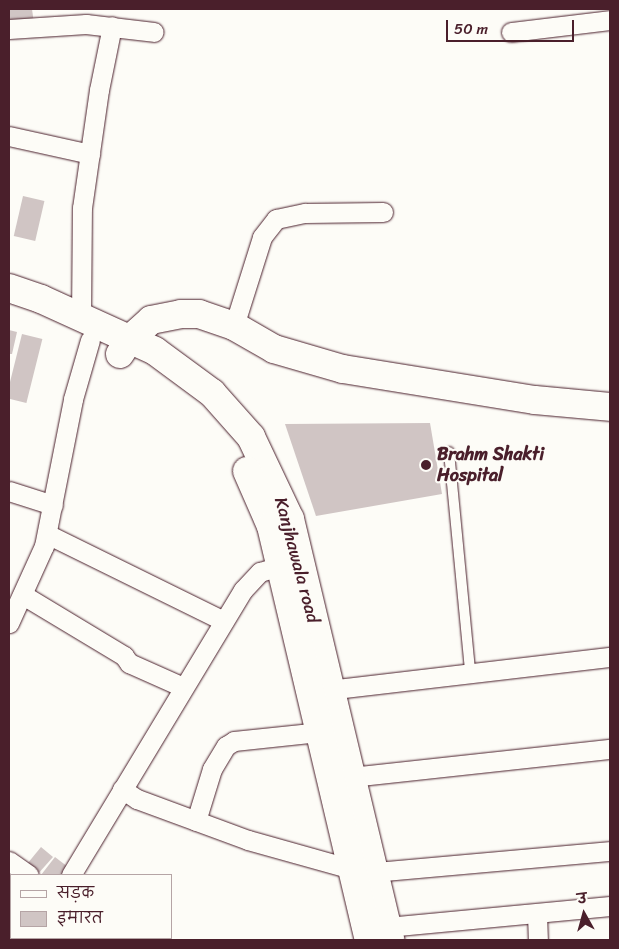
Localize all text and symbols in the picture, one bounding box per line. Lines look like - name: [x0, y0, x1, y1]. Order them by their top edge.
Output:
- scale bar: [449, 10, 576, 42]
- text: 50 m: [454, 16, 488, 42]
- place label: Brahm Shakti Hospital: [437, 444, 544, 486]
- marker: Brahm Shakti Hospital: [419, 458, 433, 472]
- street label: Kanjhawala road: [270, 495, 324, 625]
- legend: [10, 874, 172, 939]
- text: सड़क: [57, 880, 94, 906]
- text: उ: [576, 886, 588, 912]
- north arrow: [559, 889, 609, 939]
- text: इमारत: [57, 905, 103, 931]

